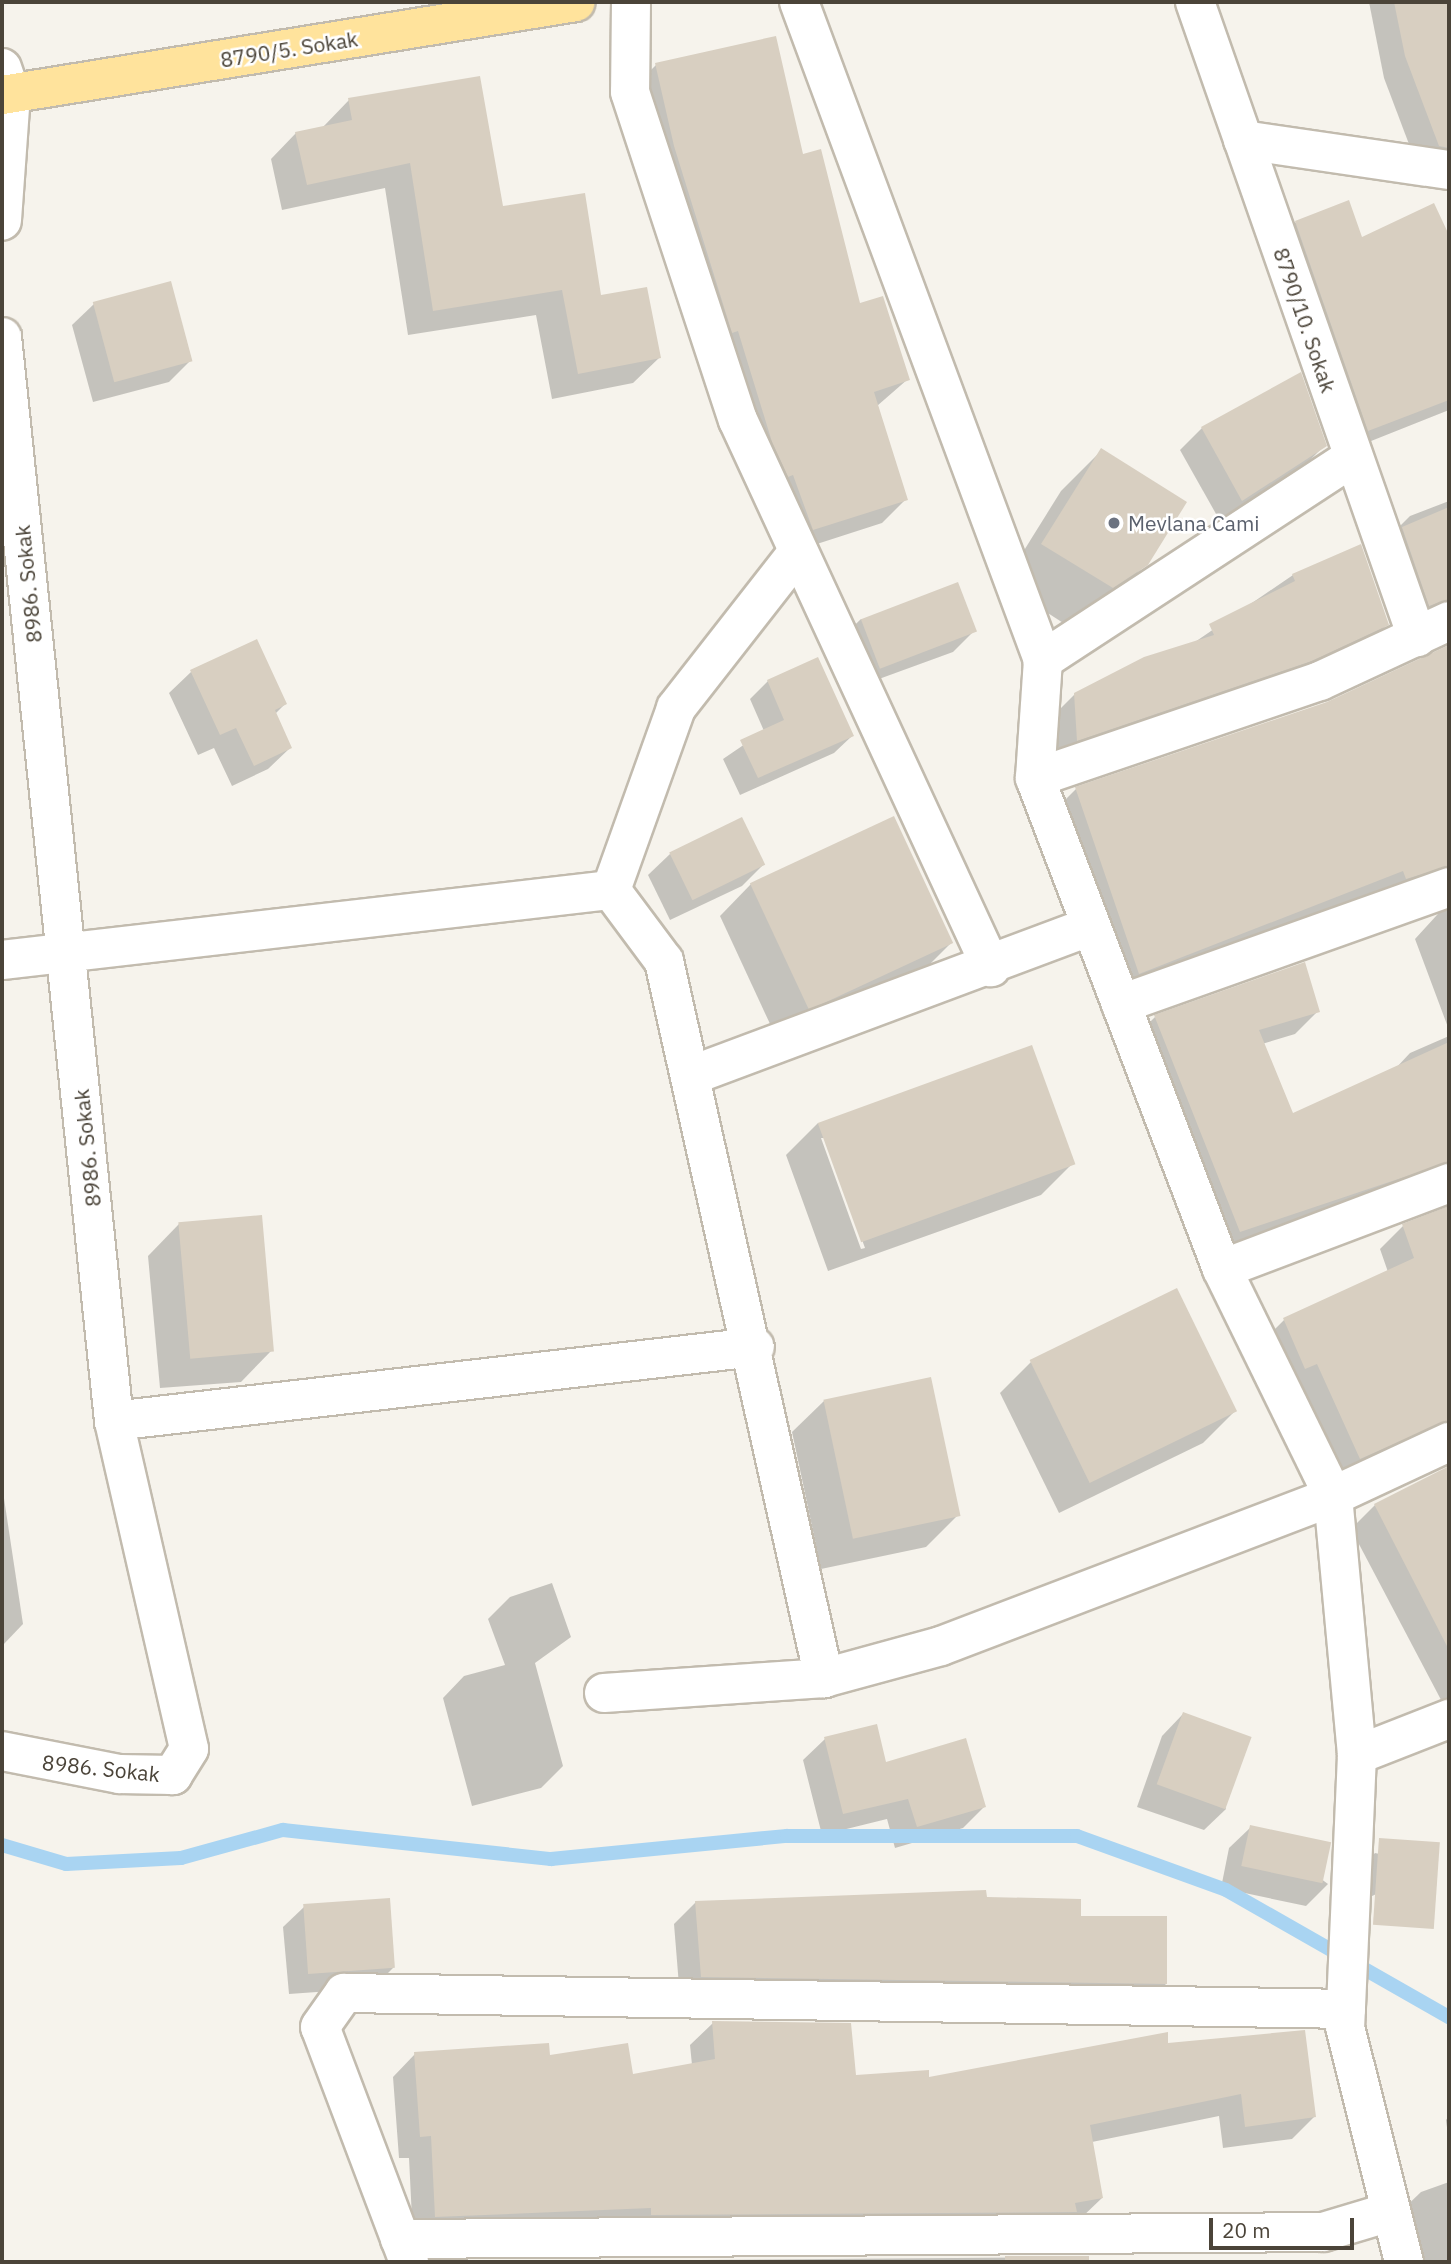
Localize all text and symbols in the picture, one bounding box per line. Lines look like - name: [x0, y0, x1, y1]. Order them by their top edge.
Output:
- street label: 8790/5. Sokak: [218, 26, 360, 72]
- street label: 8790/10. Sokak: [1268, 244, 1342, 396]
- place label: Mevlana Cami: [1128, 510, 1260, 536]
- marker: Mevlana Cami: [1106, 515, 1122, 531]
- street label: 8986. Sokak: [9, 524, 47, 644]
- street label: 8986. Sokak: [68, 1088, 106, 1208]
- street label: 8986. Sokak: [41, 1749, 161, 1787]
- scale bar: [1213, 2204, 1358, 2248]
- text: 20 m: [1222, 2216, 1271, 2244]

